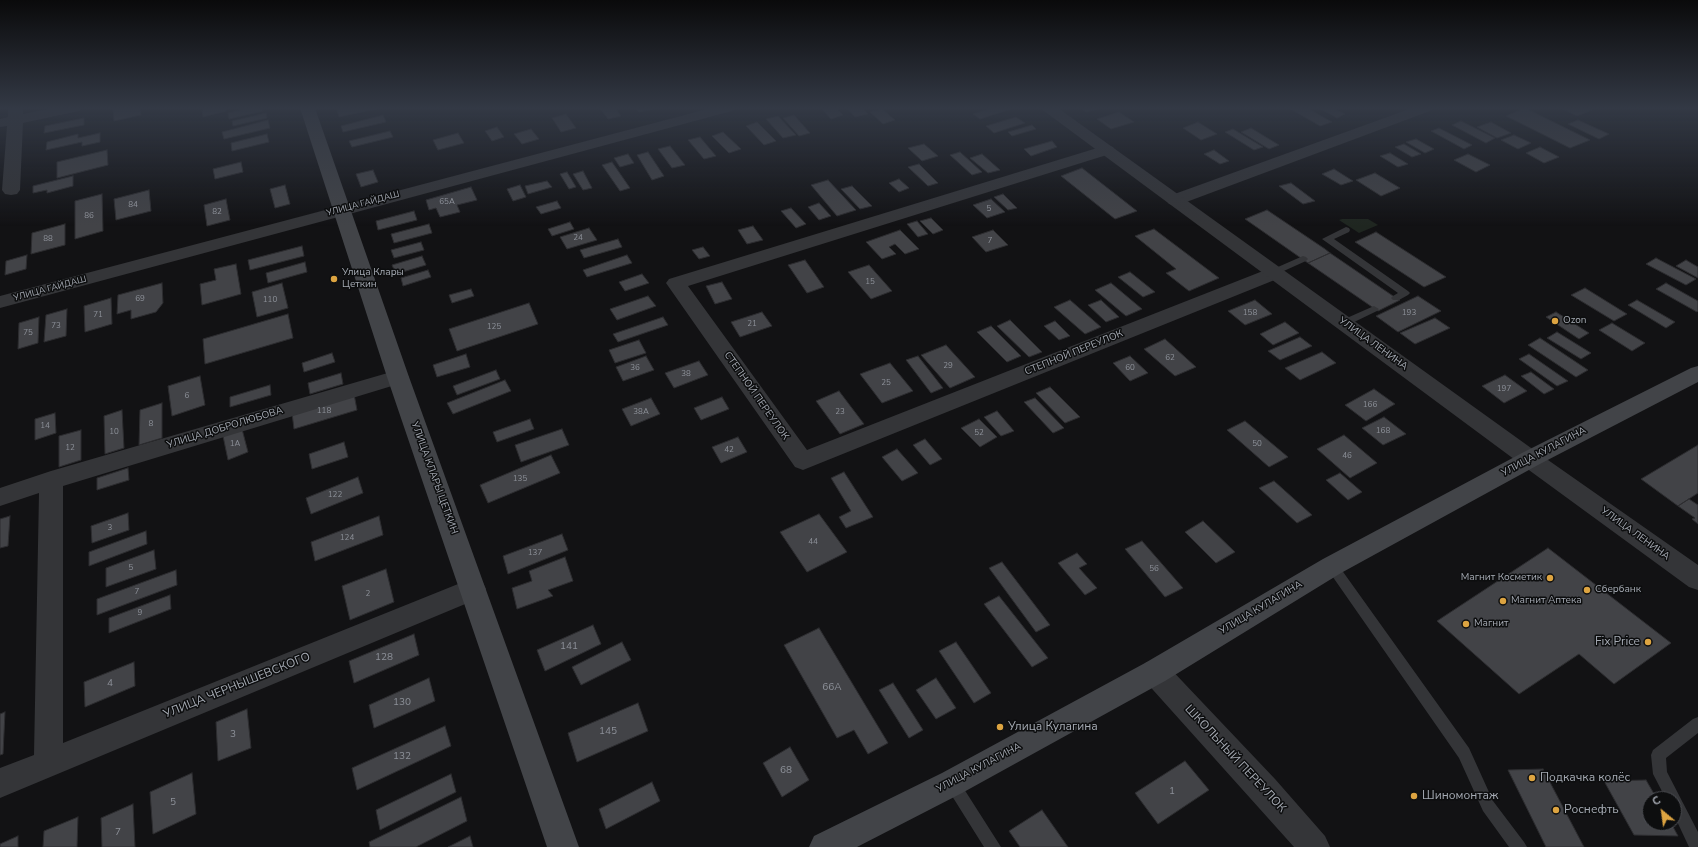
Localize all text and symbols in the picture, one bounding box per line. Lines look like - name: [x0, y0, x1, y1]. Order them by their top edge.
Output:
- street label: УЛИЦА ГАЙДАШ: [325, 189, 401, 219]
- house number: 65А: [439, 197, 455, 207]
- house number: 84: [128, 200, 138, 210]
- house number: 5: [987, 204, 991, 214]
- house number: 82: [212, 207, 222, 217]
- house number: 86: [84, 211, 94, 221]
- house number: 24: [573, 233, 583, 243]
- house number: 88: [43, 234, 53, 244]
- house number: 7: [988, 236, 992, 246]
- place label: Улица Клары Цеткин: [342, 267, 404, 290]
- street label: УЛИЦА ГАЙДАШ: [12, 274, 88, 304]
- marker: Улица Клары Цеткин: [329, 274, 339, 284]
- house number: 15: [865, 277, 875, 287]
- house number: 69: [135, 294, 145, 304]
- house number: 110: [263, 295, 277, 305]
- house number: 158: [1243, 308, 1257, 318]
- house number: 193: [1402, 308, 1416, 318]
- house number: 71: [93, 310, 103, 320]
- street label: УЛИЦА ЛЕНИНА: [1336, 315, 1410, 373]
- place label: Ozon: [1563, 315, 1586, 327]
- marker: Ozon: [1550, 316, 1560, 326]
- house number: 21: [747, 319, 757, 329]
- house number: 73: [51, 321, 61, 331]
- house number: 125: [487, 322, 501, 332]
- house number: 75: [23, 328, 33, 338]
- street label: СТЕПНОЙ ПЕРЕУЛОК: [1023, 328, 1125, 378]
- street label: СТЕПНОЙ ПЕРЕУЛОК: [721, 350, 791, 442]
- house number: 62: [1165, 353, 1175, 363]
- house number: 29: [943, 361, 953, 371]
- house number: 36: [630, 363, 640, 373]
- house number: 60: [1125, 363, 1135, 373]
- house number: 38: [681, 369, 691, 379]
- house number: 25: [881, 378, 891, 388]
- house number: 197: [1497, 384, 1511, 394]
- house number: 6: [185, 391, 189, 401]
- house number: 166: [1363, 400, 1377, 410]
- street label: УЛИЦА ДОБРОЛЮБОВА: [166, 405, 284, 451]
- house number: 118: [317, 406, 331, 416]
- house number: 38А: [633, 407, 649, 417]
- house number: 23: [835, 407, 845, 417]
- house number: 8: [149, 419, 153, 429]
- street label: УЛИЦА КЛАРЫ ЦЕТКИН: [408, 420, 460, 536]
- house number: 14: [40, 421, 50, 431]
- street label: УЛИЦА КУЛАГИНА: [1500, 425, 1588, 479]
- house number: 168: [1376, 426, 1390, 436]
- house number: 10: [109, 427, 119, 437]
- house number: 52: [974, 428, 984, 438]
- house number: 1А: [230, 439, 240, 449]
- house number: 50: [1252, 439, 1262, 449]
- house number: 12: [65, 443, 75, 453]
- house number: 42: [724, 445, 734, 455]
- house number: 46: [1342, 451, 1352, 461]
- house number: 135: [513, 474, 527, 484]
- house number: 122: [328, 490, 342, 500]
- street label: УЛИЦА ЛЕНИНА: [1598, 505, 1672, 563]
- house number: 3: [108, 523, 112, 533]
- house number: 124: [340, 533, 354, 543]
- house number: 44: [808, 537, 818, 547]
- house number: 137: [528, 548, 542, 558]
- house number: 5: [129, 563, 133, 573]
- house number: 56: [1149, 564, 1159, 574]
- place label: Магнит Косметик: [1461, 572, 1542, 584]
- marker: Магнит Косметик: [1545, 573, 1555, 583]
- street label: УЛИЦА КУЛАГИНА: [1218, 579, 1304, 637]
- place label: Сбербанк: [1595, 584, 1641, 596]
- marker: Сбербанк: [1582, 585, 1592, 595]
- house number: 7: [135, 587, 139, 597]
- house number: 2: [366, 589, 370, 599]
- place label: Магнит Аптека: [1511, 595, 1582, 607]
- marker: Магнит Аптека: [1498, 596, 1508, 606]
- house number: 9: [138, 608, 142, 618]
- place label: Магнит: [1474, 618, 1508, 630]
- marker: Магнит: [1461, 619, 1471, 629]
- place label: Fix Price: [1595, 635, 1640, 649]
- marker: Fix Price: [1643, 637, 1653, 647]
- house number: 141: [560, 641, 578, 653]
- street label: УЛИЦА ЧЕРНЫШЕВСКОГО: [161, 650, 313, 722]
- house number: 128: [375, 652, 393, 664]
- house number: 4: [107, 678, 113, 690]
- house number: 66А: [822, 682, 842, 694]
- house number: 130: [393, 697, 411, 709]
- street label: ШКОЛЬНЫЙ ПЕРЕУЛОК: [1181, 702, 1289, 816]
- place label: Улица Кулагина: [1008, 720, 1098, 734]
- marker: Улица Кулагина: [995, 722, 1005, 732]
- house number: 145: [599, 726, 617, 738]
- house number: 3: [230, 729, 236, 741]
- street label: УЛИЦА КУЛАГИНА: [935, 741, 1023, 795]
- house number: 132: [393, 751, 411, 763]
- house number: 68: [780, 765, 792, 777]
- place label: Подкачка колёс: [1540, 771, 1630, 785]
- marker: Подкачка колёс: [1527, 773, 1537, 783]
- house number: 1: [1169, 786, 1175, 798]
- place label: Шиномонтаж: [1422, 789, 1498, 803]
- marker: Шиномонтаж: [1409, 791, 1419, 801]
- north arrow: [1642, 791, 1682, 831]
- text: С: [1650, 793, 1663, 809]
- house number: 5: [170, 797, 176, 809]
- place label: Роснефть: [1564, 803, 1619, 817]
- marker: Роснефть: [1551, 805, 1561, 815]
- house number: 7: [115, 827, 121, 839]

